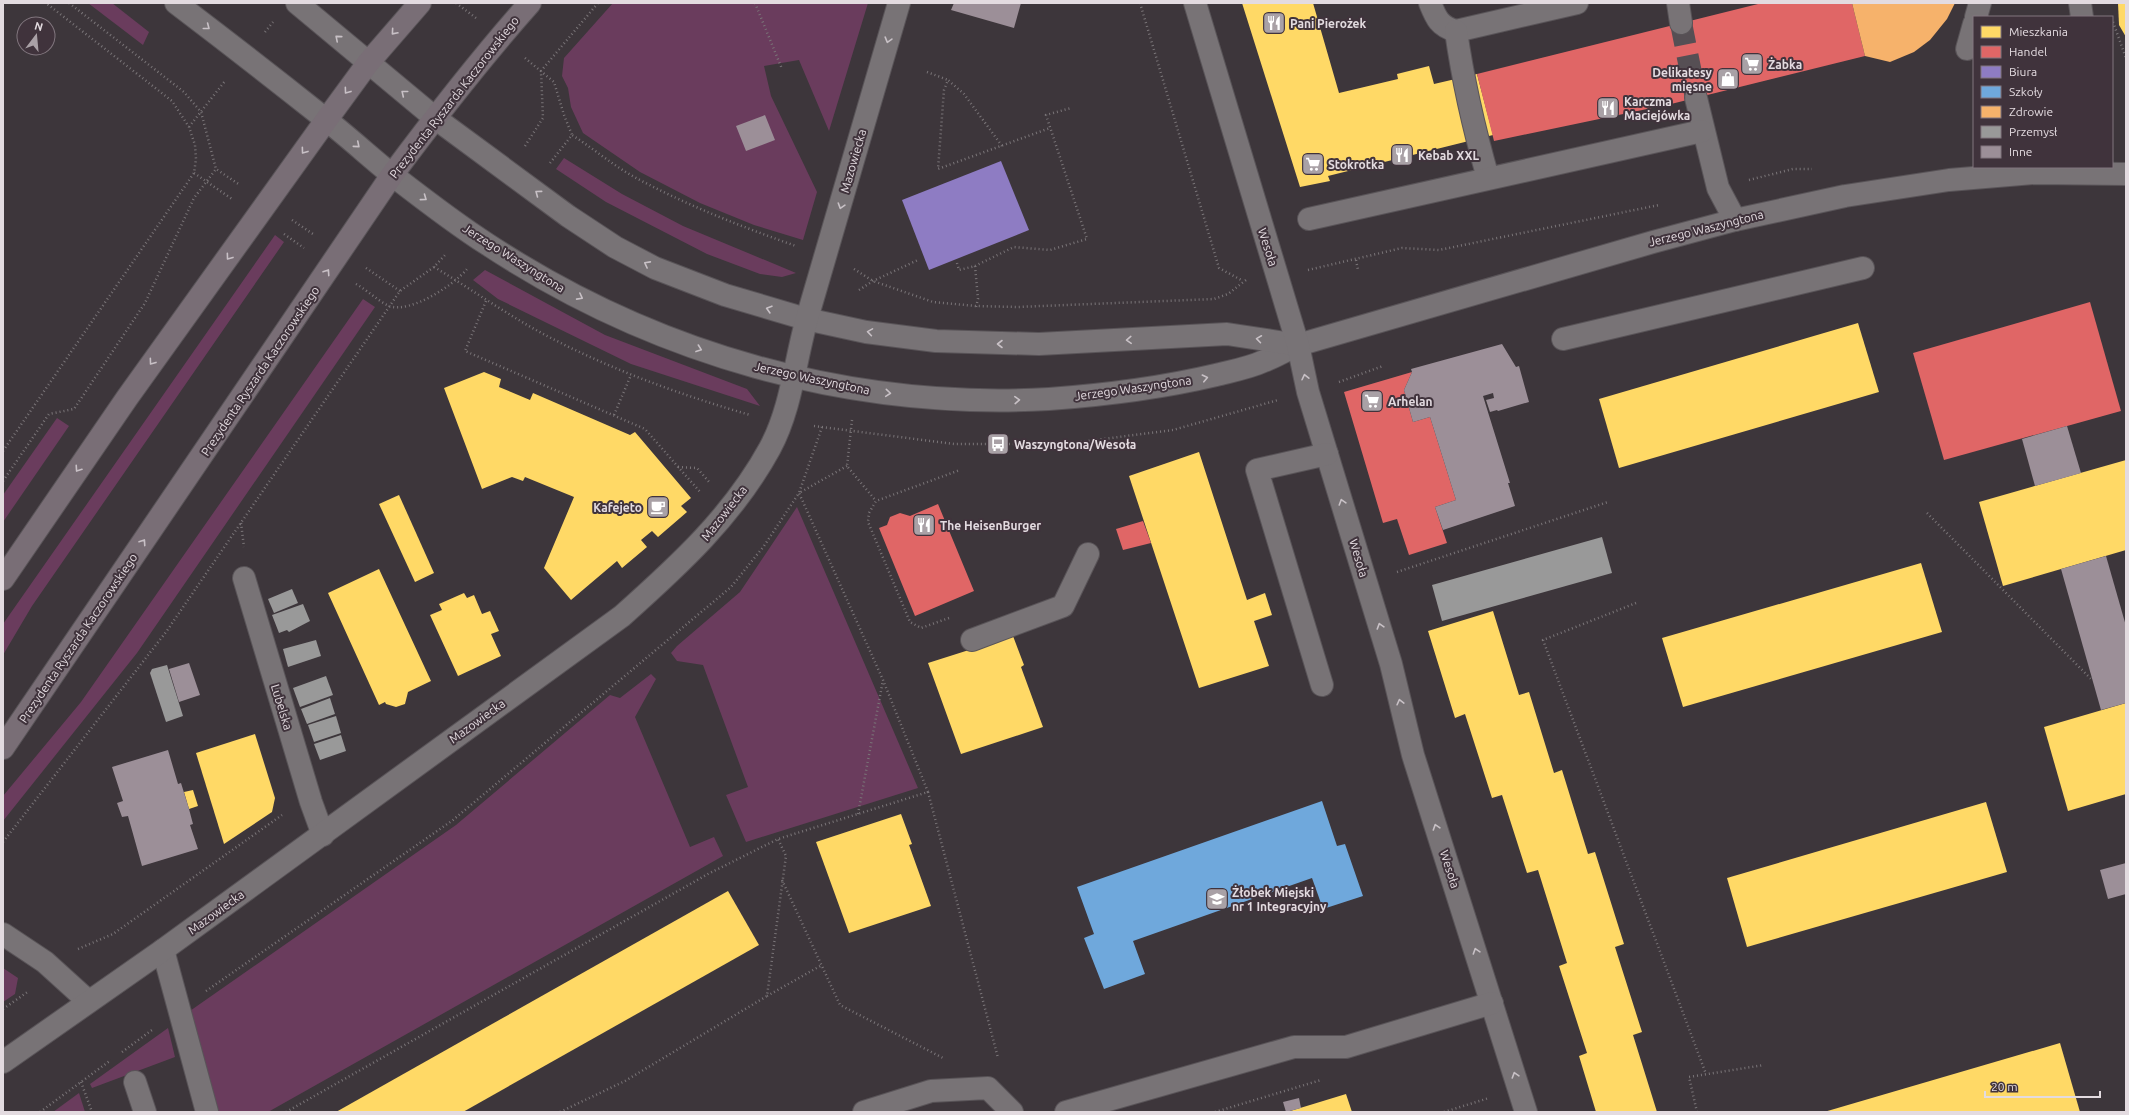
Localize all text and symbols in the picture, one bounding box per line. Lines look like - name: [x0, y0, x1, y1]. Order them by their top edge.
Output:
- restaurant icon: Pani Pierożek: [1261, 10, 1287, 36]
- street label: Prezydenta Ryszarda Kaczorowskiego: [387, 14, 521, 180]
- north arrow: [16, 16, 56, 56]
- legend: [1973, 16, 2113, 168]
- place label: Pani Pierożek: [1290, 17, 1367, 30]
- text: N: [33, 19, 44, 33]
- one-way arrow: [203, 22, 210, 29]
- text: Mieszkania: [2009, 25, 2068, 38]
- one-way arrow: [392, 28, 399, 35]
- one-way arrow: [335, 35, 343, 43]
- one-way arrow: [884, 37, 893, 44]
- text: Handel: [2009, 45, 2047, 58]
- supermarket icon: Żabka: [1739, 51, 1765, 77]
- place label: Żabka: [1768, 57, 1802, 71]
- text: Biura: [2009, 65, 2037, 78]
- place label: Delikatesy mięsne: [1652, 66, 1713, 94]
- shop icon: Delikatesy mięsne: [1715, 66, 1741, 92]
- text: Szkoły: [2009, 85, 2043, 98]
- one-way arrow: [345, 87, 352, 94]
- one-way arrow: [402, 91, 409, 98]
- restaurant icon: Karczma Maciejówka: [1595, 95, 1621, 121]
- place label: Karczma Maciejówka: [1624, 95, 1690, 122]
- text: Zdrowie: [2009, 105, 2053, 118]
- text: Przemysł: [2009, 125, 2058, 138]
- street label: Mazowiecka: [838, 128, 868, 194]
- one-way arrow: [352, 140, 359, 147]
- restaurant icon: Kebab XXL: [1389, 142, 1415, 168]
- text: Inne: [2009, 145, 2032, 158]
- one-way arrow: [301, 147, 309, 154]
- place label: Kebab XXL: [1418, 149, 1479, 162]
- supermarket icon: Stokrotka: [1300, 151, 1326, 177]
- place label: Stokrotka: [1328, 158, 1384, 171]
- one-way arrow: [536, 191, 543, 198]
- one-way arrow: [419, 193, 426, 200]
- one-way arrow: [837, 202, 846, 209]
- street label: Jerzego Waszyngtona: [1647, 207, 1765, 249]
- street label: Jerzego Waszyngtona: [461, 221, 567, 295]
- street label: Wesoła: [1256, 226, 1280, 268]
- one-way arrow: [226, 253, 234, 260]
- one-way arrow: [644, 261, 651, 269]
- one-way arrow: [322, 270, 329, 277]
- street label: Prezydenta Ryszarda Kaczorowskiego: [198, 284, 322, 458]
- one-way arrow: [576, 293, 583, 300]
- one-way arrow: [766, 305, 773, 314]
- one-way arrow: [867, 328, 873, 337]
- one-way arrow: [1126, 335, 1132, 344]
- one-way arrow: [1256, 335, 1262, 344]
- one-way arrow: [997, 340, 1003, 348]
- one-way arrow: [696, 344, 703, 353]
- one-way arrow: [150, 358, 157, 365]
- street label: Jerzego Waszyngtona: [753, 359, 871, 397]
- street label: Jerzego Waszyngtona: [1074, 373, 1192, 403]
- one-way arrow: [1202, 374, 1208, 382]
- one-way arrow: [1302, 374, 1310, 381]
- one-way arrow: [885, 388, 891, 397]
- supermarket icon: Arhelan: [1359, 388, 1385, 414]
- place label: Arhelan: [1388, 395, 1433, 408]
- one-way arrow: [1014, 396, 1020, 405]
- bus stop icon: Waszyngtona/Wesoła: [985, 431, 1011, 457]
- place label: Waszyngtona/Wesoła: [1014, 438, 1136, 451]
- one-way arrow: [75, 465, 83, 472]
- street label: Mazowiecka: [699, 483, 749, 543]
- cafe icon: Kafejeto: [645, 494, 671, 520]
- one-way arrow: [1338, 499, 1347, 506]
- place label: Kafejeto: [593, 501, 642, 514]
- restaurant icon: The HeisenBurger: [911, 512, 937, 538]
- place label: The HeisenBurger: [940, 519, 1041, 532]
- street label: Wesoła: [1347, 537, 1371, 579]
- one-way arrow: [138, 539, 146, 546]
- street label: Prezydenta Ryszarda Kaczorowskiego: [16, 551, 140, 725]
- one-way arrow: [1376, 623, 1385, 630]
- street label: Lubelska: [269, 683, 295, 731]
- street label: Mazowiecka: [447, 696, 507, 746]
- one-way arrow: [1397, 699, 1405, 705]
- one-way arrow: [1432, 824, 1441, 831]
- street label: Wesoła: [1438, 848, 1462, 890]
- place label: Żłobek Miejski nr 1 Integracyjny: [1232, 885, 1327, 913]
- school or university icon: Żłobek Miejski nr 1 Integracyjny: [1204, 886, 1230, 912]
- street label: Mazowiecka: [186, 887, 246, 937]
- one-way arrow: [1472, 947, 1481, 954]
- one-way arrow: [1511, 1071, 1520, 1078]
- scale bar: [1985, 1073, 2100, 1099]
- text: 20 m: [1991, 1080, 2018, 1093]

